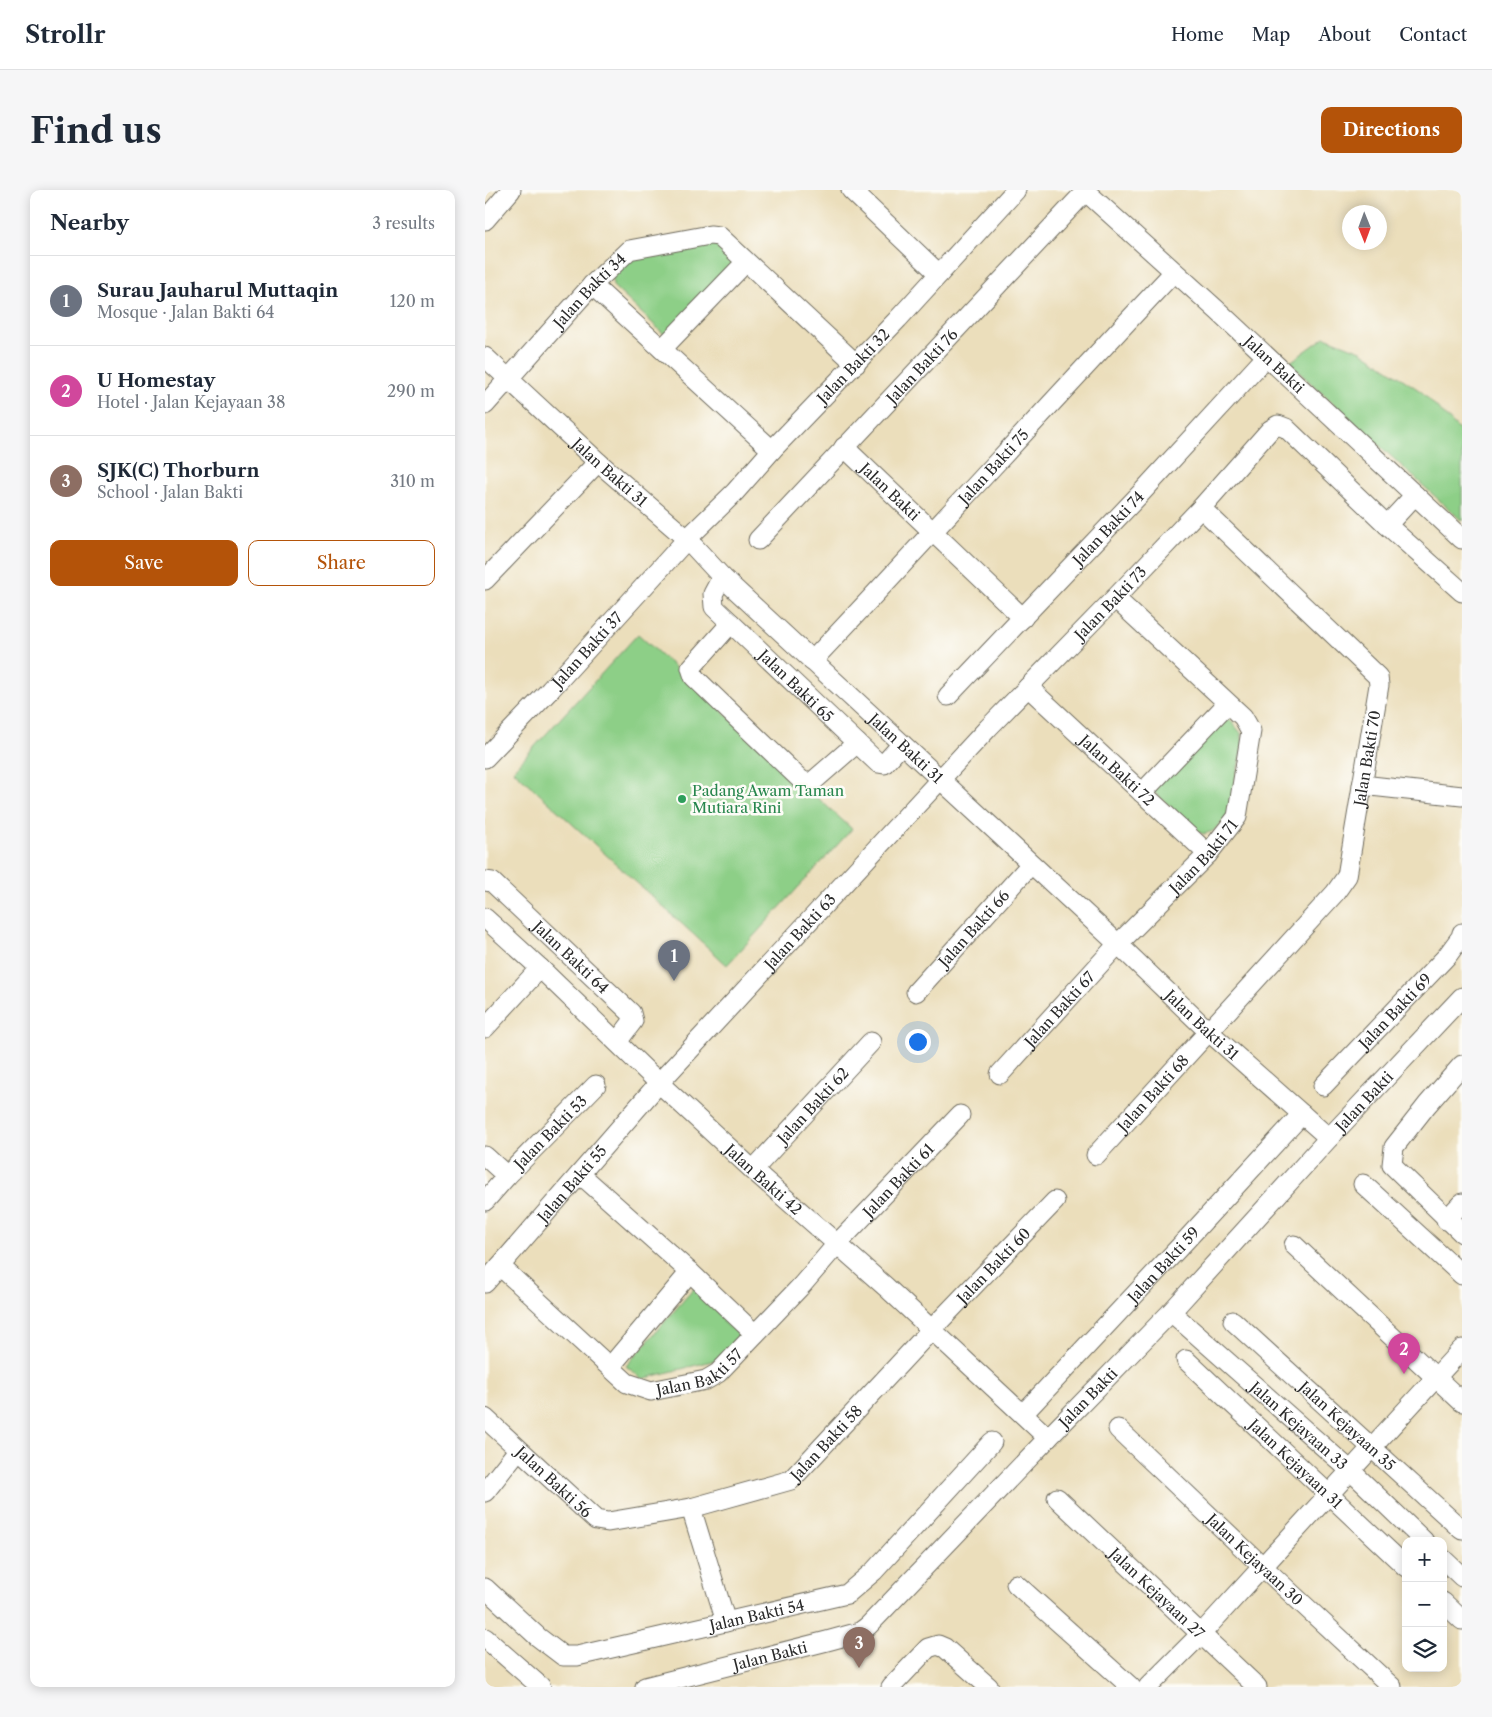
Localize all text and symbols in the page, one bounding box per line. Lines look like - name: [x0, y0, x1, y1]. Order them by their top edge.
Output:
- text: Strollr: [25, 20, 105, 49]
- text: Home: [1171, 24, 1224, 46]
- text: Map: [1252, 24, 1290, 46]
- text: About: [1318, 24, 1371, 46]
- text: Contact: [1399, 24, 1467, 46]
- button: Directions: [1321, 107, 1462, 153]
- text: Find us: [30, 109, 162, 152]
- north arrow: [1342, 205, 1387, 250]
- text: Nearby: [50, 210, 129, 235]
- text: 3 results: [372, 213, 435, 233]
- street label: Jalan Bakti 34: [548, 249, 629, 333]
- text: Surau Jauharul Muttaqin: [97, 279, 338, 302]
- text: 1: [62, 291, 70, 311]
- text: 120 m: [390, 291, 435, 311]
- text: Mosque · Jalan Bakti 64: [97, 302, 275, 322]
- street label: Jalan Bakti 32: [811, 324, 893, 409]
- street label: Jalan Bakti 76: [881, 324, 961, 409]
- street label: Jalan Bakti: [1239, 330, 1309, 397]
- text: U Homestay: [97, 369, 215, 392]
- text: 2: [61, 381, 71, 401]
- text: 290 m: [387, 381, 435, 401]
- text: Hotel · Jalan Kejayaan 38: [97, 392, 285, 412]
- street label: Jalan Bakti 75: [953, 425, 1032, 509]
- street label: Jalan Bakti 31: [567, 432, 652, 511]
- street label: Jalan Bakti: [855, 457, 925, 525]
- text: SJK(C) Thorburn: [97, 459, 259, 482]
- text: 3: [61, 471, 71, 491]
- text: 310 m: [390, 471, 435, 491]
- text: School · Jalan Bakti: [97, 482, 243, 502]
- street label: Jalan Bakti 74: [1067, 487, 1148, 570]
- button: Save: [50, 540, 238, 586]
- button: Share: [248, 540, 435, 586]
- street label: Jalan Bakti 73: [1069, 562, 1150, 645]
- street label: Jalan Bakti 37: [546, 607, 626, 692]
- street label: Jalan Bakti 65: [753, 644, 838, 726]
- street label: Jalan Bakti 31: [864, 708, 948, 787]
- street label: Jalan Bakti 70: [1349, 709, 1384, 809]
- street label: Jalan Bakti 72: [1074, 729, 1159, 809]
- place label: Padang Awam Taman Mutiara Rini: [692, 781, 845, 817]
- marker: Padang Awam Taman Mutiara Rini: [676, 793, 688, 805]
- street label: Jalan Bakti 71: [1163, 815, 1242, 899]
- street label: Jalan Bakti 66: [933, 885, 1013, 972]
- street label: Jalan Bakti 63: [758, 889, 839, 975]
- street label: Jalan Bakti 64: [528, 915, 613, 997]
- pin: 1: [658, 940, 690, 981]
- street label: Jalan Bakti 67: [1019, 967, 1099, 1052]
- street label: Jalan Bakti 69: [1353, 969, 1435, 1054]
- street label: Jalan Bakti 31: [1160, 984, 1244, 1064]
- your location: [905, 1029, 931, 1055]
- street label: Jalan Bakti 68: [1111, 1050, 1193, 1137]
- street label: Jalan Bakti 62: [771, 1063, 853, 1149]
- street label: Jalan Bakti: [1330, 1067, 1397, 1137]
- street label: Jalan Bakti 53: [508, 1091, 591, 1174]
- street label: Jalan Bakti 42: [720, 1138, 806, 1218]
- street label: Jalan Bakti 61: [857, 1139, 938, 1222]
- street label: Jalan Bakti 55: [532, 1141, 610, 1227]
- street label: Jalan Bakti 60: [951, 1223, 1034, 1309]
- street label: Jalan Bakti 59: [1122, 1223, 1203, 1308]
- pin: 2: [1388, 1333, 1420, 1374]
- street label: Jalan Bakti 57: [652, 1344, 746, 1400]
- street label: Jalan Bakti: [1053, 1363, 1121, 1433]
- street label: Jalan Kejayaan 35: [1294, 1375, 1400, 1474]
- street label: Jalan Kejayaan 33: [1245, 1376, 1352, 1473]
- street label: Jalan Bakti 58: [785, 1401, 866, 1486]
- street label: Jalan Kejayaan 31: [1244, 1413, 1347, 1513]
- street label: Jalan Bakti 56: [511, 1441, 596, 1521]
- street label: Jalan Kejayaan 30: [1202, 1508, 1307, 1609]
- map controls: [1402, 1537, 1447, 1672]
- button: +: [1402, 1537, 1447, 1582]
- street label: Jalan Kejayaan 27: [1104, 1542, 1209, 1643]
- button: −: [1402, 1582, 1447, 1627]
- street label: Jalan Bakti 54: [706, 1595, 806, 1635]
- pin: 3: [843, 1627, 875, 1668]
- button: layers: [1402, 1627, 1447, 1672]
- street label: Jalan Bakti: [729, 1637, 810, 1674]

